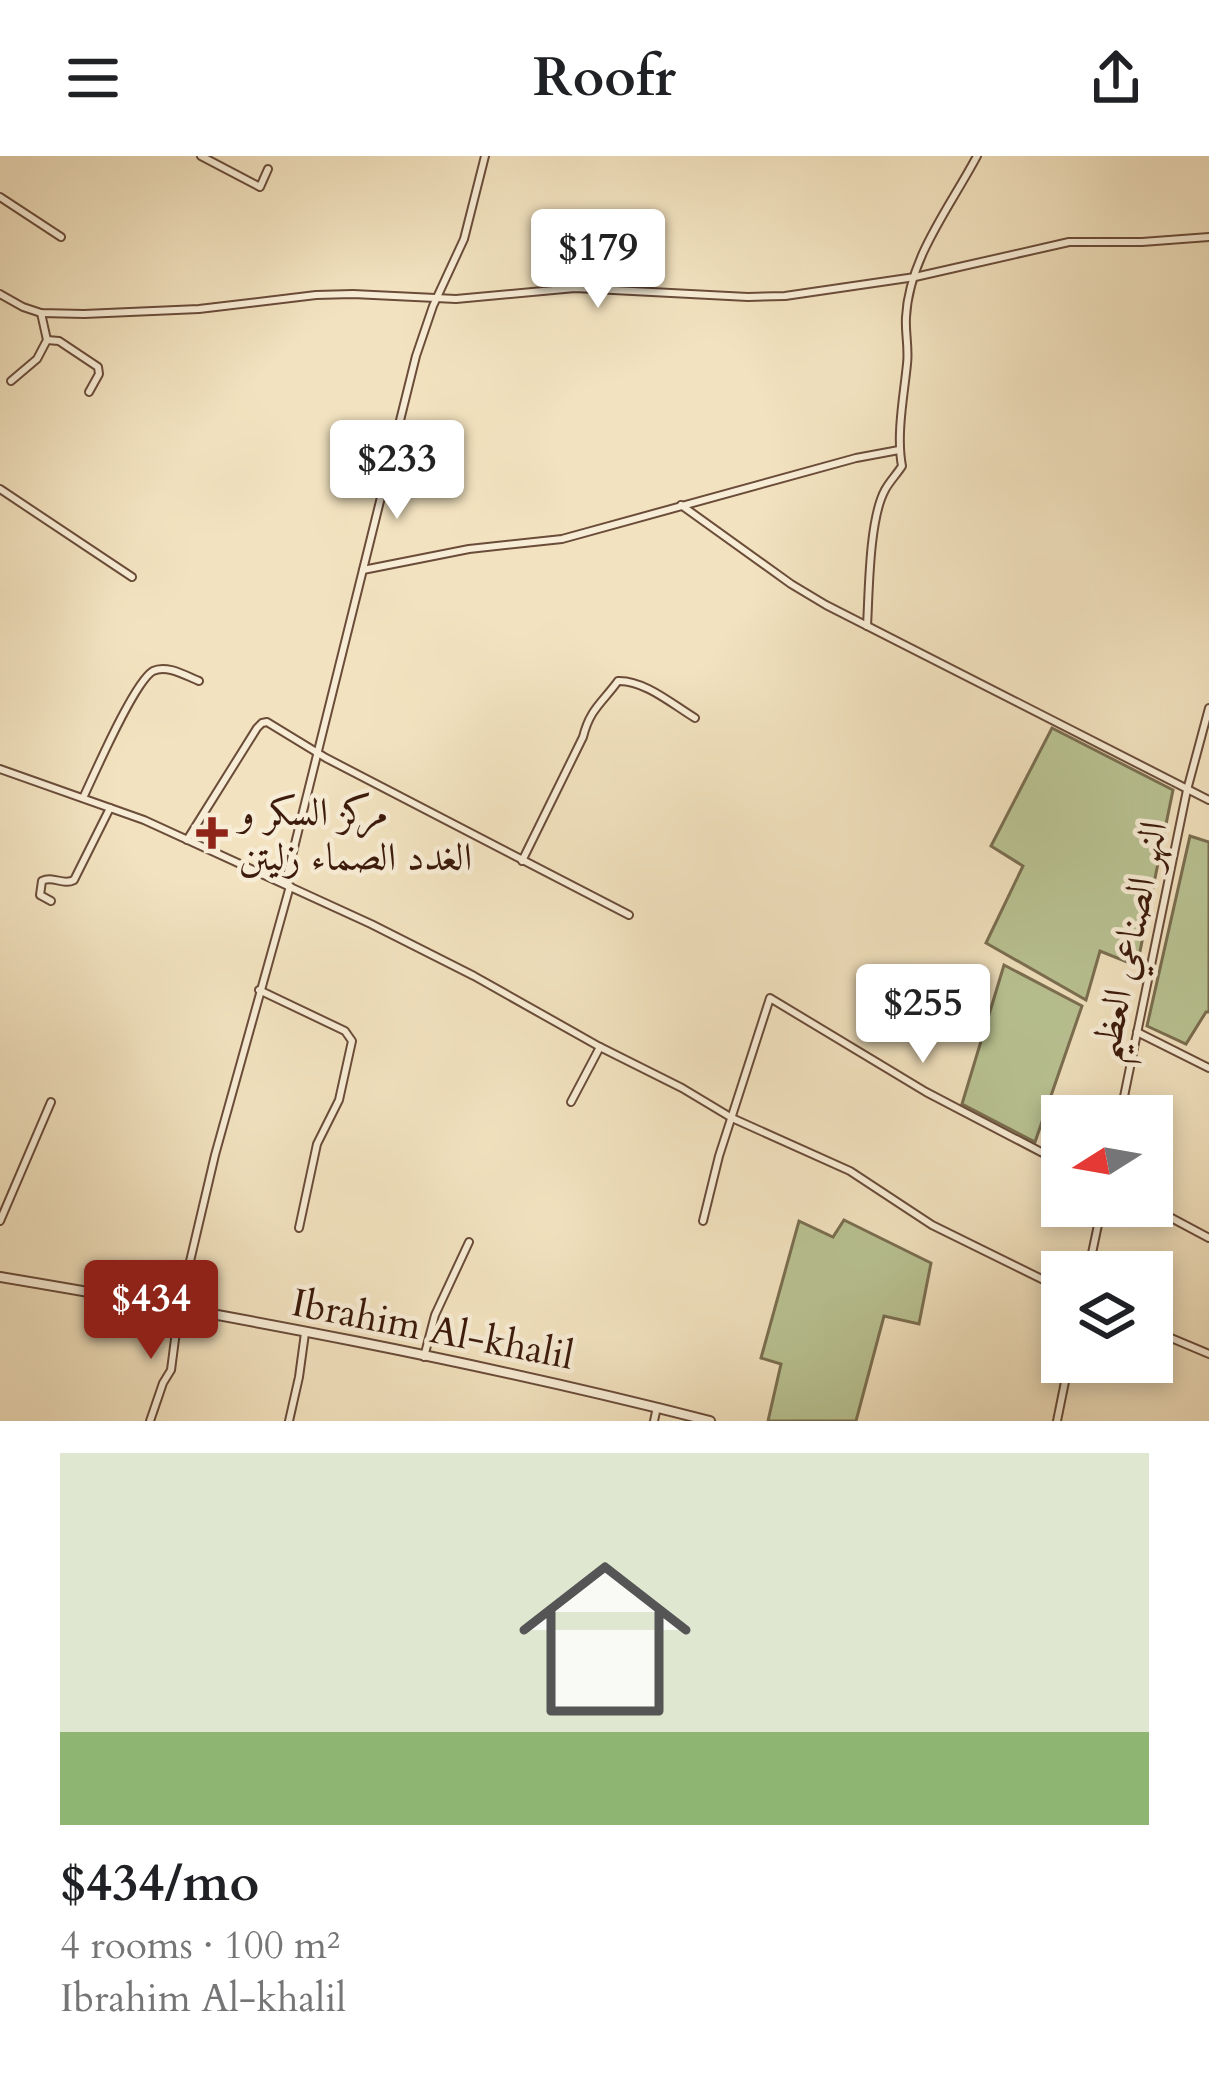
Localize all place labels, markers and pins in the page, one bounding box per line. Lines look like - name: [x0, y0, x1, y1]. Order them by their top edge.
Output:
- pin: $179: [527, 209, 669, 311]
- pin: $233: [326, 420, 468, 522]
- place label: مركز السكر و الغدد الصماء زليتن: [235, 786, 472, 884]
- marker: مركز السكر و الغدد الصماء زليتن: [196, 817, 228, 849]
- pin: $255: [852, 964, 994, 1066]
- pin: $434: [80, 1260, 222, 1362]

